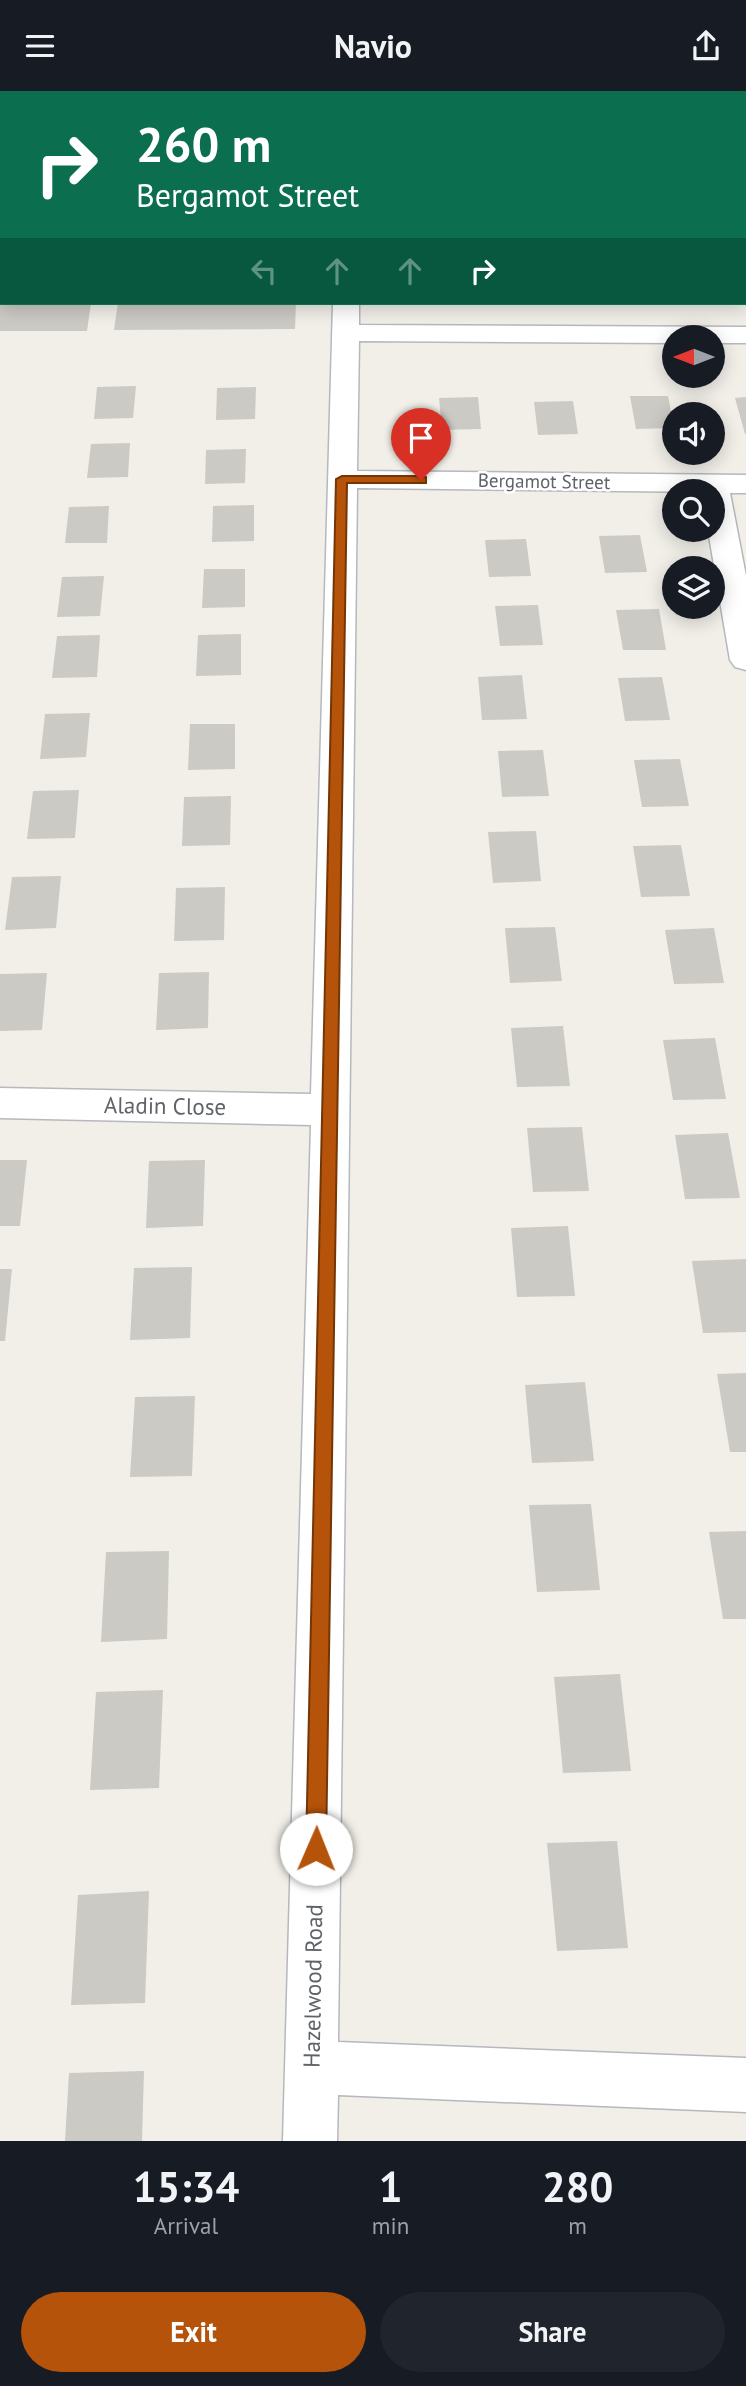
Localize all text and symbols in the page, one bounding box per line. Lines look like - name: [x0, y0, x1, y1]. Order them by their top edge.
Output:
- text: Navio: [334, 25, 412, 67]
- icon: menu: [21, 27, 59, 65]
- icon: share: [687, 27, 725, 65]
- text: 260 m: [136, 112, 271, 176]
- icon: right: [21, 119, 112, 210]
- text: Bergamot Street: [136, 174, 359, 216]
- icon: left: [245, 252, 283, 290]
- icon: ahead: [318, 252, 356, 290]
- icon: ahead: [391, 252, 429, 290]
- icon: right: [464, 252, 502, 290]
- north arrow: [662, 325, 724, 389]
- map controls: [662, 325, 725, 619]
- button: sound: [662, 402, 725, 465]
- pin: [391, 408, 451, 480]
- icon: arrive: [402, 419, 440, 457]
- street label: Bergamot Street: [478, 468, 611, 494]
- button: search: [662, 479, 725, 542]
- button: layers: [662, 556, 725, 619]
- street label: Aladin Close: [104, 1090, 226, 1121]
- position arrow: [279, 1812, 353, 1886]
- street label: Hazelwood Road: [297, 1904, 328, 2068]
- text: 15:34: [133, 2159, 239, 2214]
- text: 1: [379, 2159, 402, 2214]
- text: 280: [542, 2159, 613, 2214]
- text: Arrival: [154, 2211, 218, 2240]
- text: min: [372, 2211, 409, 2240]
- text: m: [568, 2211, 587, 2240]
- button: Exit: [21, 2292, 366, 2372]
- button: Share: [380, 2292, 725, 2372]

